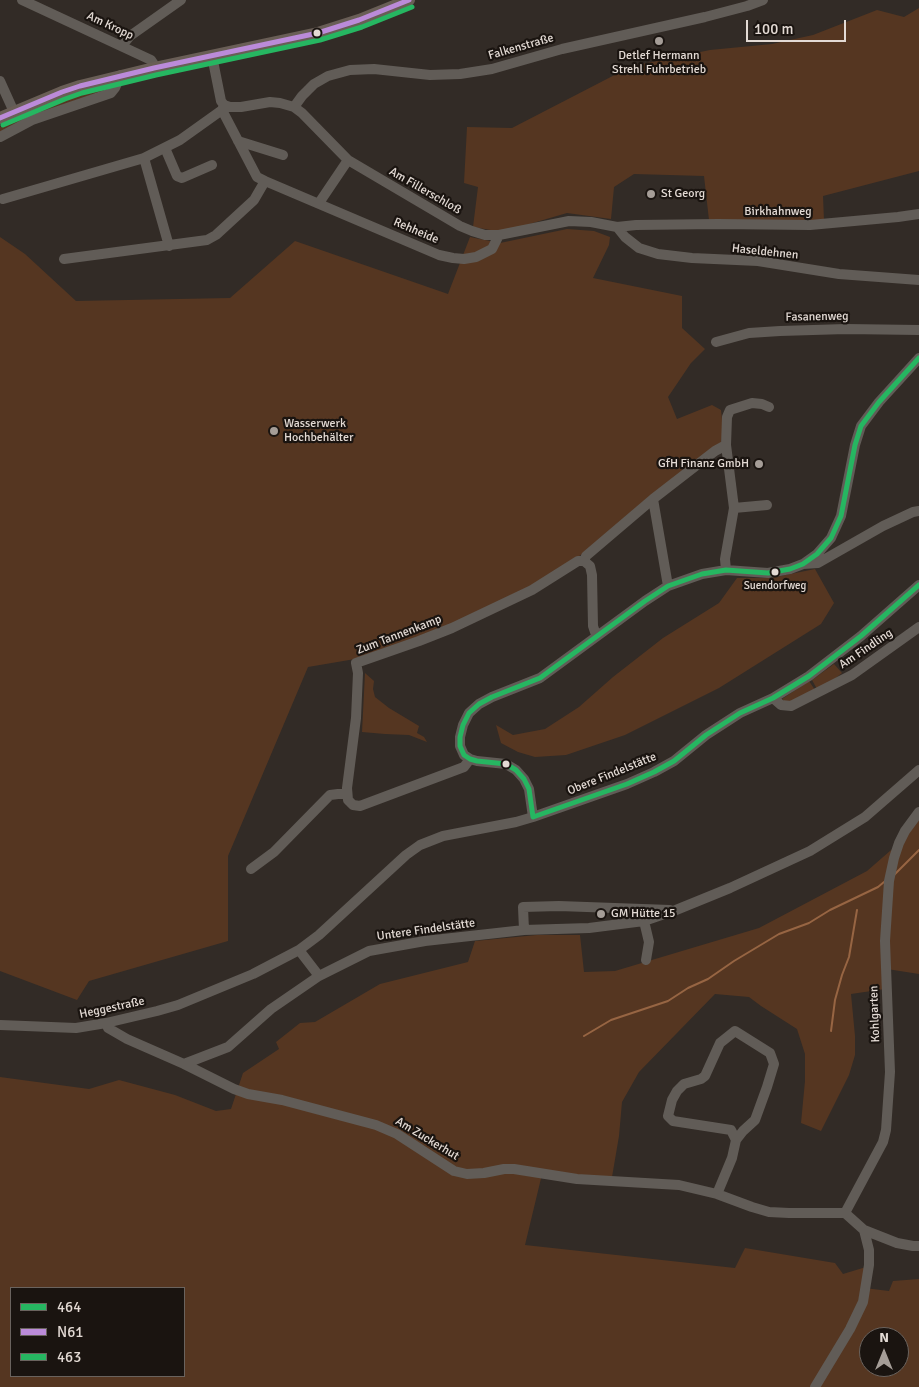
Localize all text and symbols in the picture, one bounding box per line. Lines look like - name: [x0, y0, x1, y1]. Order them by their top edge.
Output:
- street label: Am Kropp: [84, 9, 136, 43]
- scale bar: [749, 10, 849, 42]
- text: 100 m: [754, 20, 794, 38]
- unlabelled marker: [312, 28, 322, 38]
- street label: Falkenstraße: [487, 31, 555, 63]
- marker: Detlef Hermann Strehl Fuhrbetrieb: [653, 35, 665, 47]
- place label: Detlef Hermann Strehl Fuhrbetrieb: [612, 49, 706, 77]
- street label: Am Fillerschloß: [386, 165, 464, 217]
- place label: St Georg: [661, 187, 705, 201]
- marker: St Georg: [645, 188, 657, 200]
- street label: Birkhahnweg: [744, 205, 812, 219]
- street label: Rehheide: [391, 215, 441, 247]
- street label: Haseldehnen: [731, 241, 799, 263]
- street label: Fasanenweg: [785, 309, 849, 325]
- place label: Wasserwerk Hochbehälter: [284, 417, 353, 445]
- marker: Wasserwerk Hochbehälter: [268, 425, 280, 437]
- place label: GfH Finanz GmbH: [658, 457, 749, 471]
- marker: GfH Finanz GmbH: [753, 458, 765, 470]
- marker: Suendorfweg: [770, 567, 780, 577]
- place label: Suendorfweg: [744, 579, 806, 593]
- street label: Zum Tannenkamp: [354, 612, 444, 658]
- street label: Am Findling: [836, 626, 896, 672]
- street label: Obere Findelstätte: [565, 750, 659, 798]
- unlabelled marker: [501, 759, 511, 769]
- place label: GM Hütte 15: [611, 907, 676, 921]
- marker: GM Hütte 15: [595, 908, 607, 920]
- street label: Untere Findelstätte: [376, 916, 476, 944]
- street label: Kohlgarten: [867, 985, 883, 1043]
- street label: Heggestraße: [78, 994, 146, 1022]
- street label: Am Zuckerhut: [393, 1114, 461, 1164]
- legend: [10, 1287, 185, 1377]
- text: 464: [57, 1298, 81, 1316]
- text: N61: [57, 1323, 83, 1341]
- north arrow: [859, 1327, 909, 1377]
- text: N: [879, 1329, 889, 1346]
- text: 463: [57, 1348, 81, 1366]

